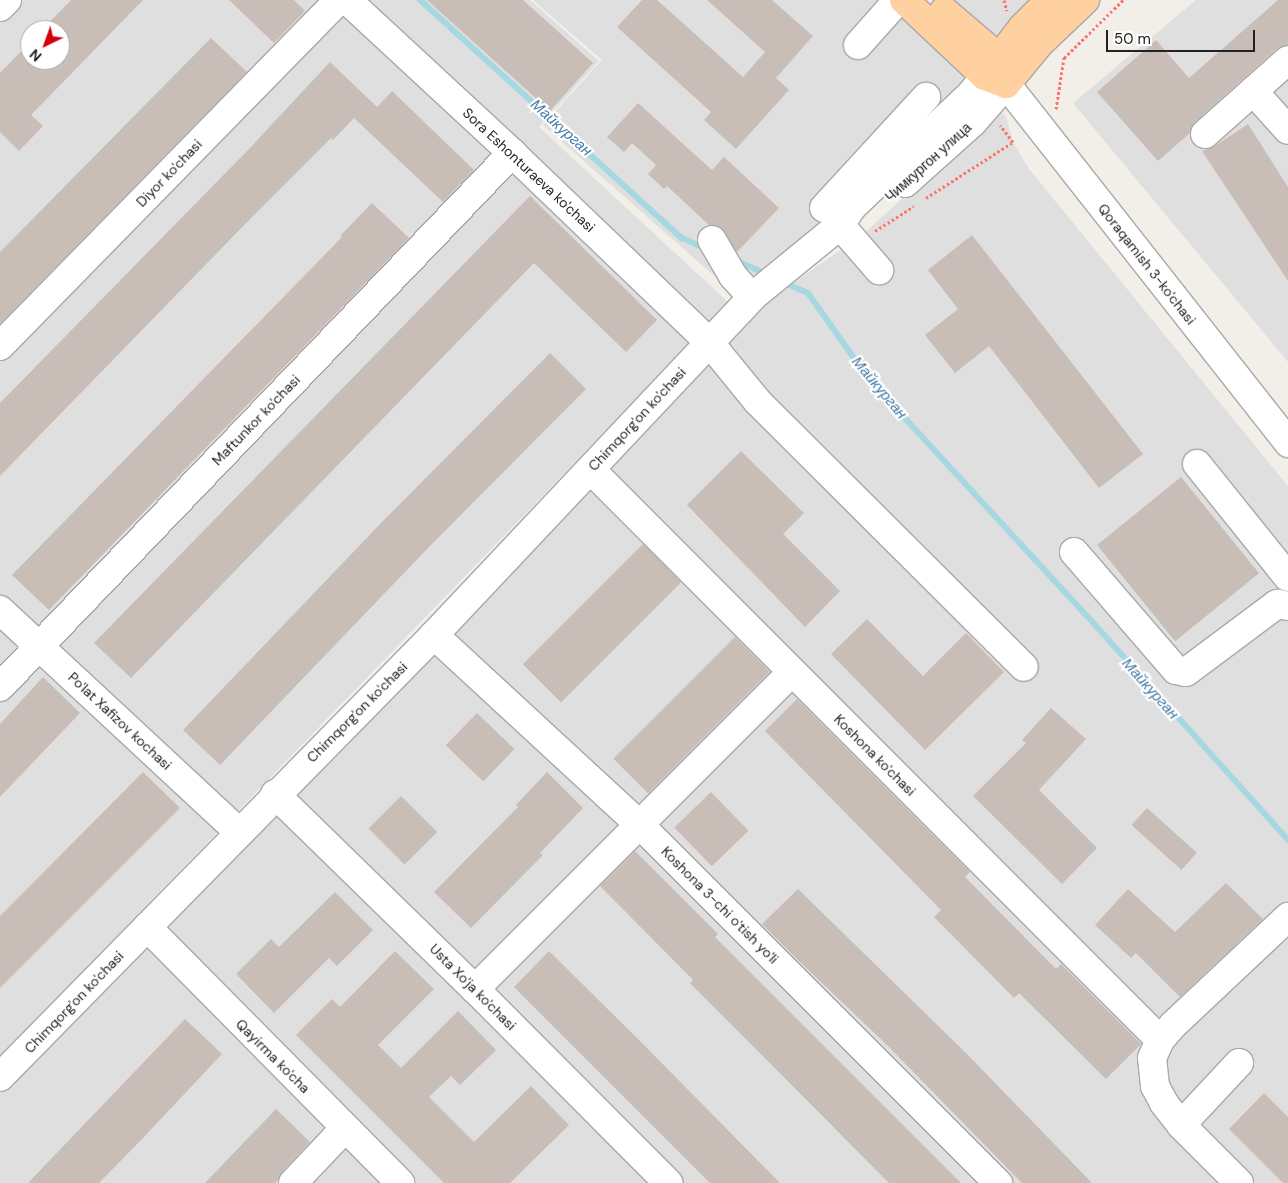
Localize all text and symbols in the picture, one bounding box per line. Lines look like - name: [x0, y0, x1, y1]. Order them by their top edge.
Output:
- north arrow: [20, 20, 70, 70]
- scale bar: [1108, 20, 1257, 52]
- text: 50 m: [1114, 29, 1151, 49]
- text: N: [26, 45, 45, 66]
- water label: Майкурган: [527, 96, 595, 160]
- street label: Sora Eshonturaeva ko'chasi: [459, 104, 599, 236]
- street label: Чимкургон улица: [881, 119, 975, 205]
- street label: Diyor ko'chasi: [133, 136, 205, 210]
- street label: Qoraqamish 3-ko'chasi: [1095, 200, 1199, 328]
- water label: Майкурган: [848, 353, 910, 423]
- street label: Chimqorg'on ko'chasi: [585, 364, 689, 474]
- street label: Maftunkor ko'chasi: [208, 371, 304, 469]
- water label: Майкурган: [1118, 655, 1182, 723]
- street label: Chimqorg'on ko'chasi: [303, 658, 411, 766]
- street label: Po'lat Xafizov kochasi: [65, 669, 175, 773]
- street label: Koshona ko'chasi: [831, 711, 919, 799]
- street label: Koshona 3-chi o'tish yo'li: [658, 843, 782, 967]
- street label: Usta Xo'ja ko'chasi: [426, 940, 520, 1034]
- street label: Chimqorg'on ko'chasi: [21, 947, 127, 1057]
- street label: Qayirma ko'cha: [232, 1015, 314, 1097]

